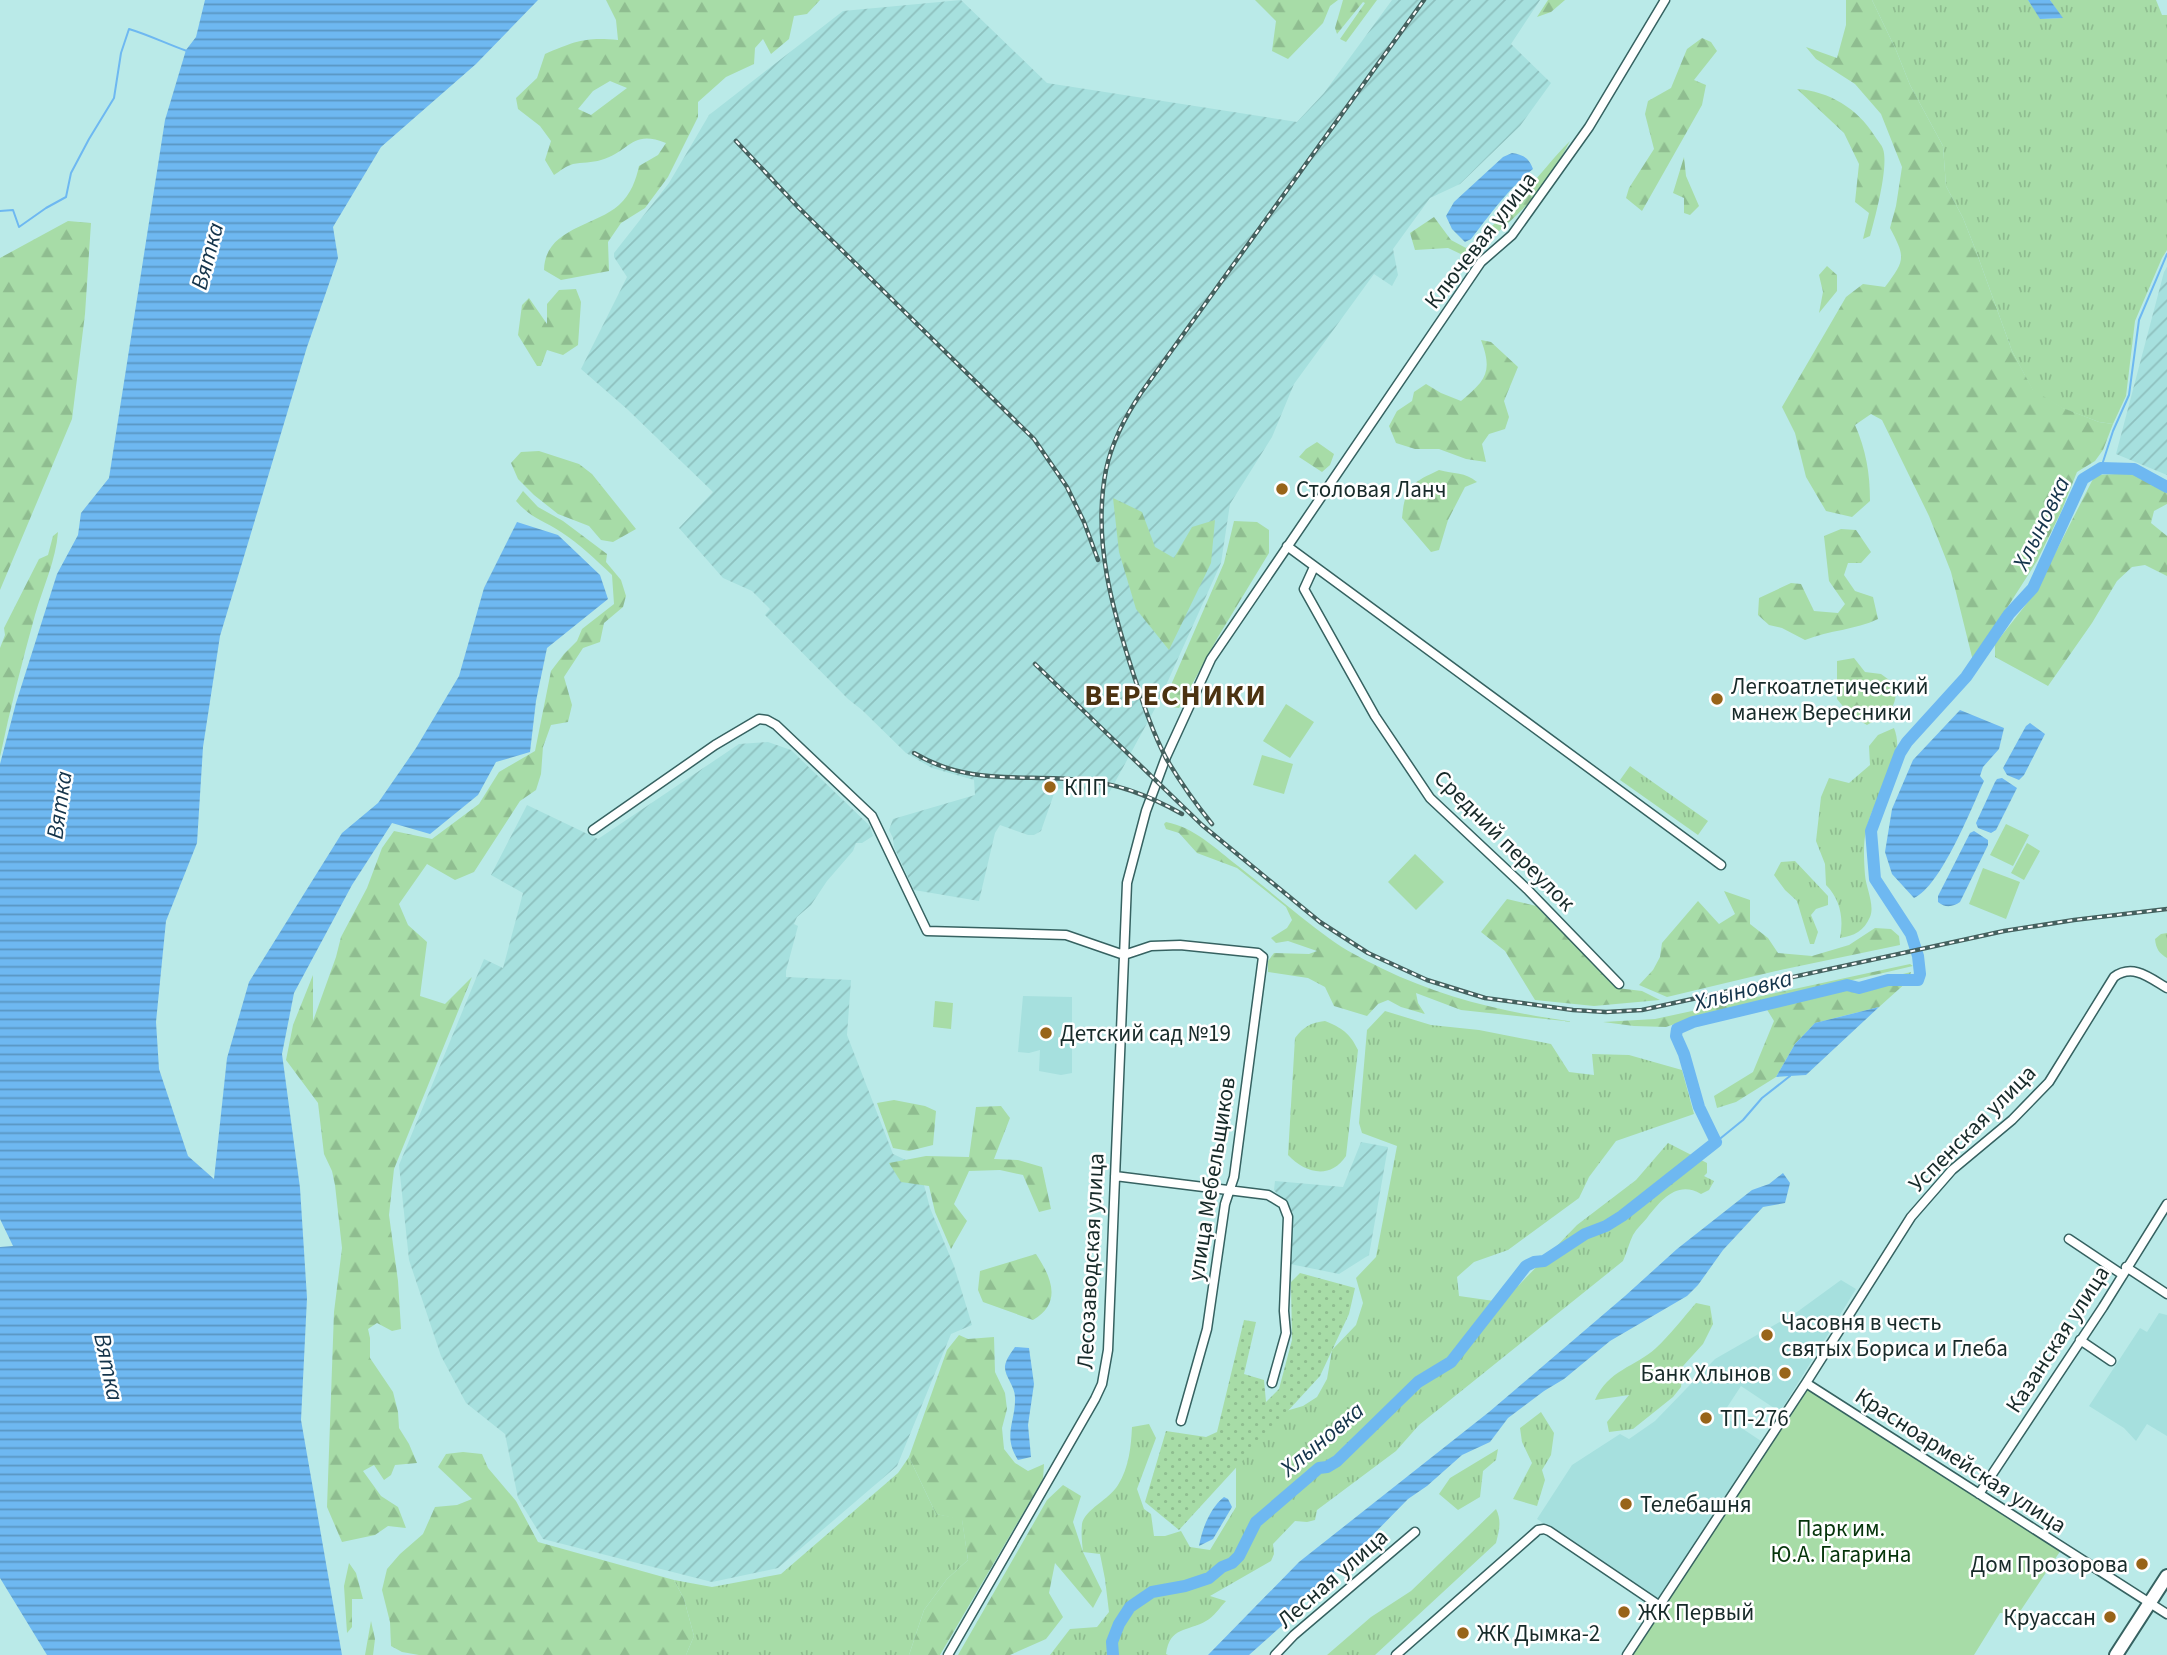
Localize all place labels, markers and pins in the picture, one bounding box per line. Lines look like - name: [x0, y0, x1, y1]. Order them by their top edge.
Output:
- place label: Столовая Ланч: [1296, 473, 1446, 506]
- marker: Столовая Ланч: [1274, 481, 1290, 497]
- place label: Легкоатлетический манеж Вересники: [1731, 670, 1928, 729]
- marker: Легкоатлетический манеж Вересники: [1709, 691, 1725, 707]
- place label: КПП: [1064, 771, 1107, 804]
- marker: КПП: [1042, 779, 1058, 795]
- place label: Детский сад №19: [1060, 1017, 1231, 1050]
- marker: Детский сад №19: [1038, 1025, 1054, 1041]
- place label: Часовня в честь святых Бориса и Глеба: [1781, 1306, 2008, 1365]
- marker: Часовня в честь святых Бориса и Глеба: [1759, 1327, 1775, 1343]
- place label: Банк Хлынов: [1641, 1357, 1771, 1390]
- marker: Банк Хлынов: [1777, 1365, 1793, 1381]
- place label: ТП-276: [1720, 1402, 1789, 1435]
- marker: ТП-276: [1698, 1410, 1714, 1426]
- place label: Телебашня: [1640, 1488, 1752, 1521]
- marker: Телебашня: [1618, 1496, 1634, 1512]
- place label: Дом Прозорова: [1970, 1548, 2128, 1581]
- marker: Дом Прозорова: [2134, 1556, 2150, 1572]
- place label: ЖК Первый: [1638, 1596, 1754, 1629]
- place label: Круассан: [2003, 1601, 2096, 1634]
- marker: ЖК Первый: [1616, 1604, 1632, 1620]
- marker: Круассан: [2102, 1609, 2118, 1625]
- place label: ЖК Дымка-2: [1477, 1617, 1600, 1650]
- marker: ЖК Дымка-2: [1455, 1625, 1471, 1641]

